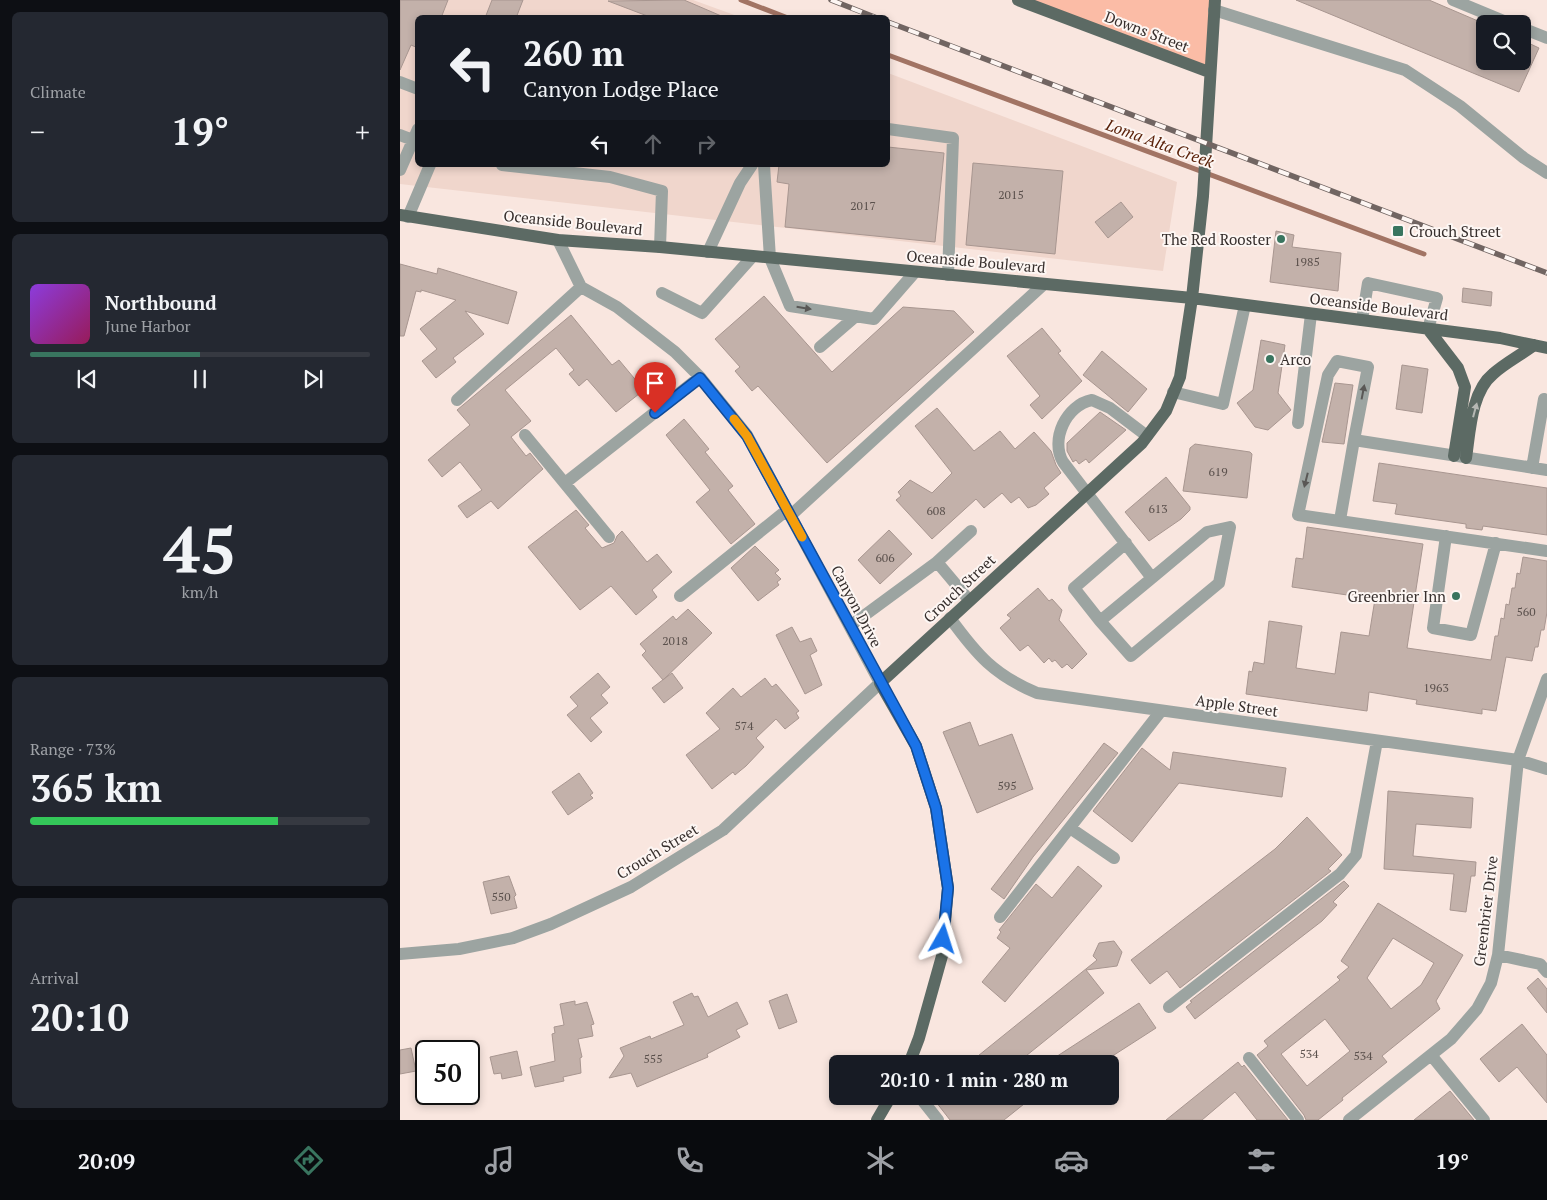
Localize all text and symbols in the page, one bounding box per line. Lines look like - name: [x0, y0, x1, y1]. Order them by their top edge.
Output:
- street label: Downs Street: [1102, 6, 1192, 56]
- map controls: [1476, 15, 1531, 70]
- button: search: [1476, 15, 1531, 70]
- text: 260 m: [523, 30, 624, 76]
- icon: left: [440, 35, 505, 100]
- text: Canyon Lodge Place: [523, 74, 719, 103]
- text: Climate: [30, 81, 86, 103]
- text: 19°: [171, 106, 229, 156]
- text: −: [30, 113, 45, 150]
- text: +: [355, 113, 370, 150]
- water label: Loma Alta Creek: [1102, 113, 1217, 173]
- icon: left: [586, 130, 614, 158]
- icon: ahead: [639, 130, 667, 158]
- icon: right: [692, 130, 720, 158]
- house number: 2015: [998, 187, 1024, 202]
- house number: 2017: [850, 198, 876, 213]
- street label: Oceanside Boulevard: [503, 205, 643, 239]
- place label: Crouch Street: [1409, 221, 1501, 241]
- marker: Crouch Street: [1391, 224, 1405, 238]
- place label: The Red Rooster: [1162, 229, 1271, 249]
- marker: The Red Rooster: [1275, 233, 1287, 245]
- street label: Oceanside Boulevard: [906, 245, 1046, 277]
- house number: 1985: [1294, 254, 1320, 269]
- street label: Oceanside Boulevard: [1309, 288, 1449, 324]
- text: Northbound: [105, 290, 217, 315]
- one-way arrow: [796, 305, 812, 313]
- text: June Harbor: [105, 315, 191, 337]
- place label: Arco: [1280, 349, 1311, 369]
- marker: Arco: [1264, 353, 1276, 365]
- pin: [634, 362, 676, 413]
- icon: previous: [73, 365, 101, 393]
- icon: pause: [186, 365, 214, 393]
- icon: next: [299, 365, 327, 393]
- icon: arrive: [641, 369, 669, 397]
- one-way arrow: [1360, 384, 1368, 400]
- one-way arrow: [1471, 402, 1479, 417]
- house number: 619: [1208, 464, 1228, 479]
- one-way arrow: [1302, 472, 1310, 487]
- house number: 613: [1148, 501, 1168, 516]
- house number: 608: [926, 503, 946, 518]
- text: 45: [163, 505, 237, 592]
- street label: Crouch Street: [919, 549, 1000, 627]
- house number: 606: [875, 550, 895, 565]
- street label: Canyon Drive: [827, 562, 887, 650]
- text: km/h: [182, 581, 218, 603]
- place label: Greenbrier Inn: [1347, 586, 1446, 606]
- marker: Greenbrier Inn: [1450, 590, 1462, 602]
- house number: 560: [1516, 604, 1536, 619]
- house number: 2018: [662, 633, 688, 648]
- house number: 1963: [1423, 680, 1449, 695]
- street label: Apple Street: [1195, 689, 1280, 721]
- house number: 574: [734, 718, 754, 733]
- text: Range · 73%: [30, 738, 116, 760]
- text: 365 km: [30, 763, 162, 813]
- house number: 595: [997, 778, 1017, 793]
- street label: Crouch Street: [613, 819, 702, 883]
- street label: Greenbrier Drive: [1468, 855, 1502, 967]
- house number: 550: [491, 889, 511, 904]
- position arrow: [916, 912, 968, 964]
- text: Arrival: [30, 967, 79, 989]
- text: 20:10: [30, 992, 129, 1042]
- speed limit sign: 50: [415, 1040, 480, 1105]
- house number: 534: [1299, 1046, 1319, 1061]
- house number: 534: [1353, 1048, 1373, 1063]
- house number: 555: [643, 1051, 663, 1066]
- text: 20:10 · 1 min · 280 m: [880, 1067, 1068, 1092]
- icon: directions: [291, 1143, 326, 1178]
- icon: music: [482, 1143, 517, 1178]
- icon: phone: [672, 1143, 707, 1178]
- icon: climate: [863, 1143, 898, 1178]
- icon: car: [1054, 1143, 1089, 1178]
- icon: filters: [1244, 1143, 1279, 1178]
- text: 20:09: [78, 1146, 135, 1175]
- text: 19°: [1435, 1146, 1469, 1175]

